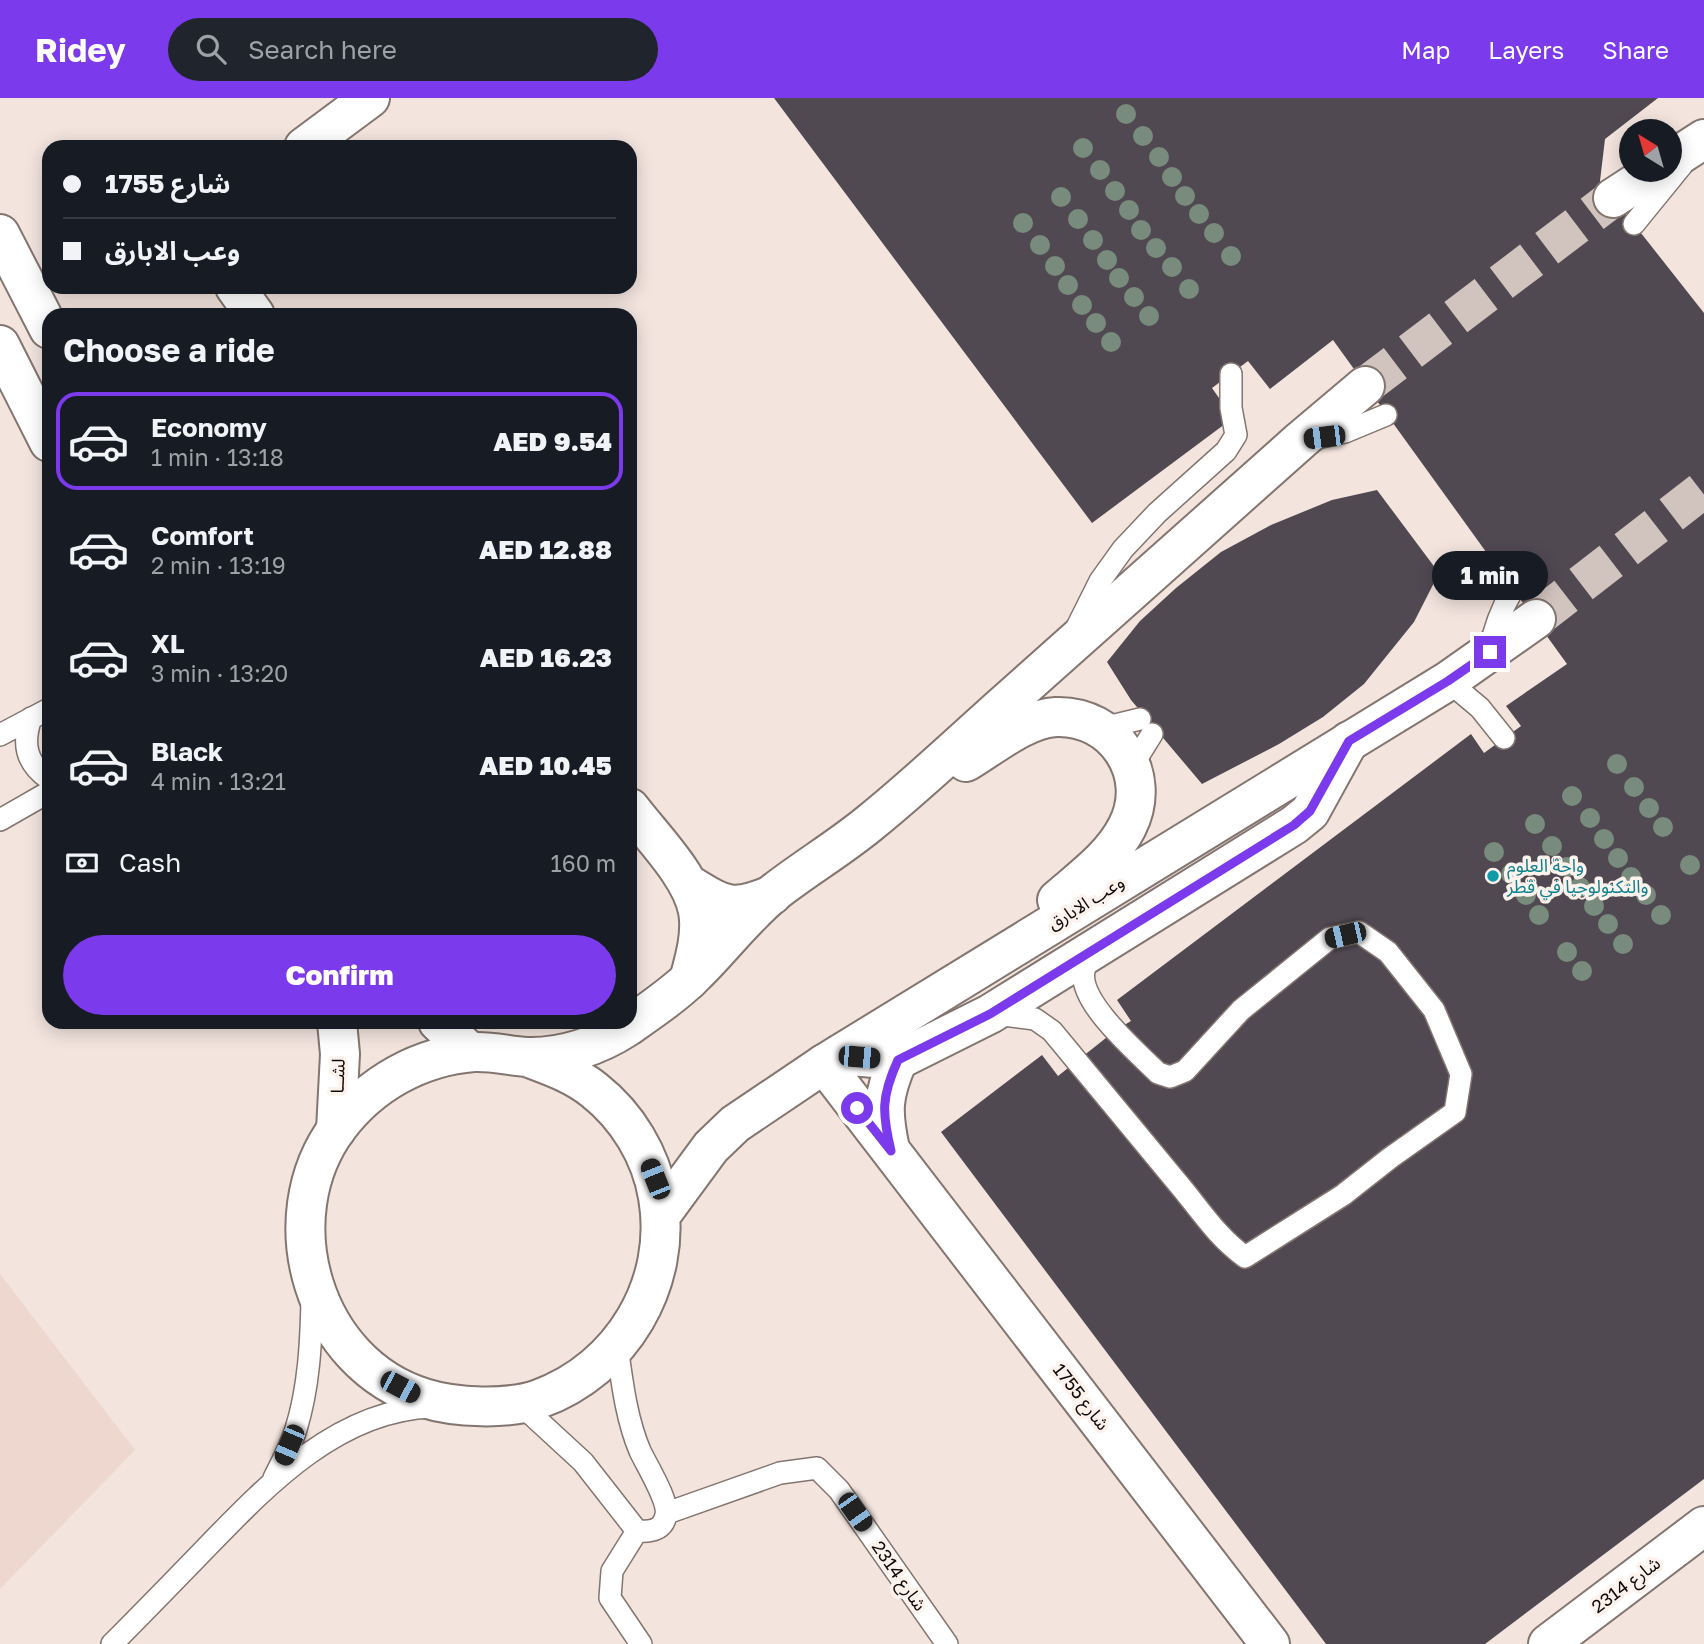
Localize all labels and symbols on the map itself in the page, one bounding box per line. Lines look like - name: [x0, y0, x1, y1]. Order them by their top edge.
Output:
- north arrow: [1619, 119, 1682, 182]
- car: [1302, 424, 1347, 450]
- callout: 1 min: [1432, 550, 1548, 600]
- route end: [1474, 636, 1506, 668]
- place label: واحة العلوم والتكنولوجيا في قطر: [1506, 854, 1649, 900]
- marker: واحة العلوم والتكنولوجيا في قطر: [1485, 868, 1501, 884]
- street label: وعب الابارق: [1043, 870, 1128, 935]
- car: [1323, 920, 1368, 950]
- car: [838, 1045, 881, 1069]
- street label: لشــا: [325, 1058, 349, 1094]
- route start: [841, 1092, 873, 1124]
- car: [638, 1156, 673, 1202]
- street label: شارع 1755: [1046, 1359, 1115, 1437]
- car: [377, 1368, 424, 1406]
- car: [272, 1422, 307, 1468]
- car: [835, 1489, 876, 1535]
- street label: شارع 2314: [865, 1536, 932, 1617]
- street label: شارع 2314: [1587, 1551, 1666, 1620]

